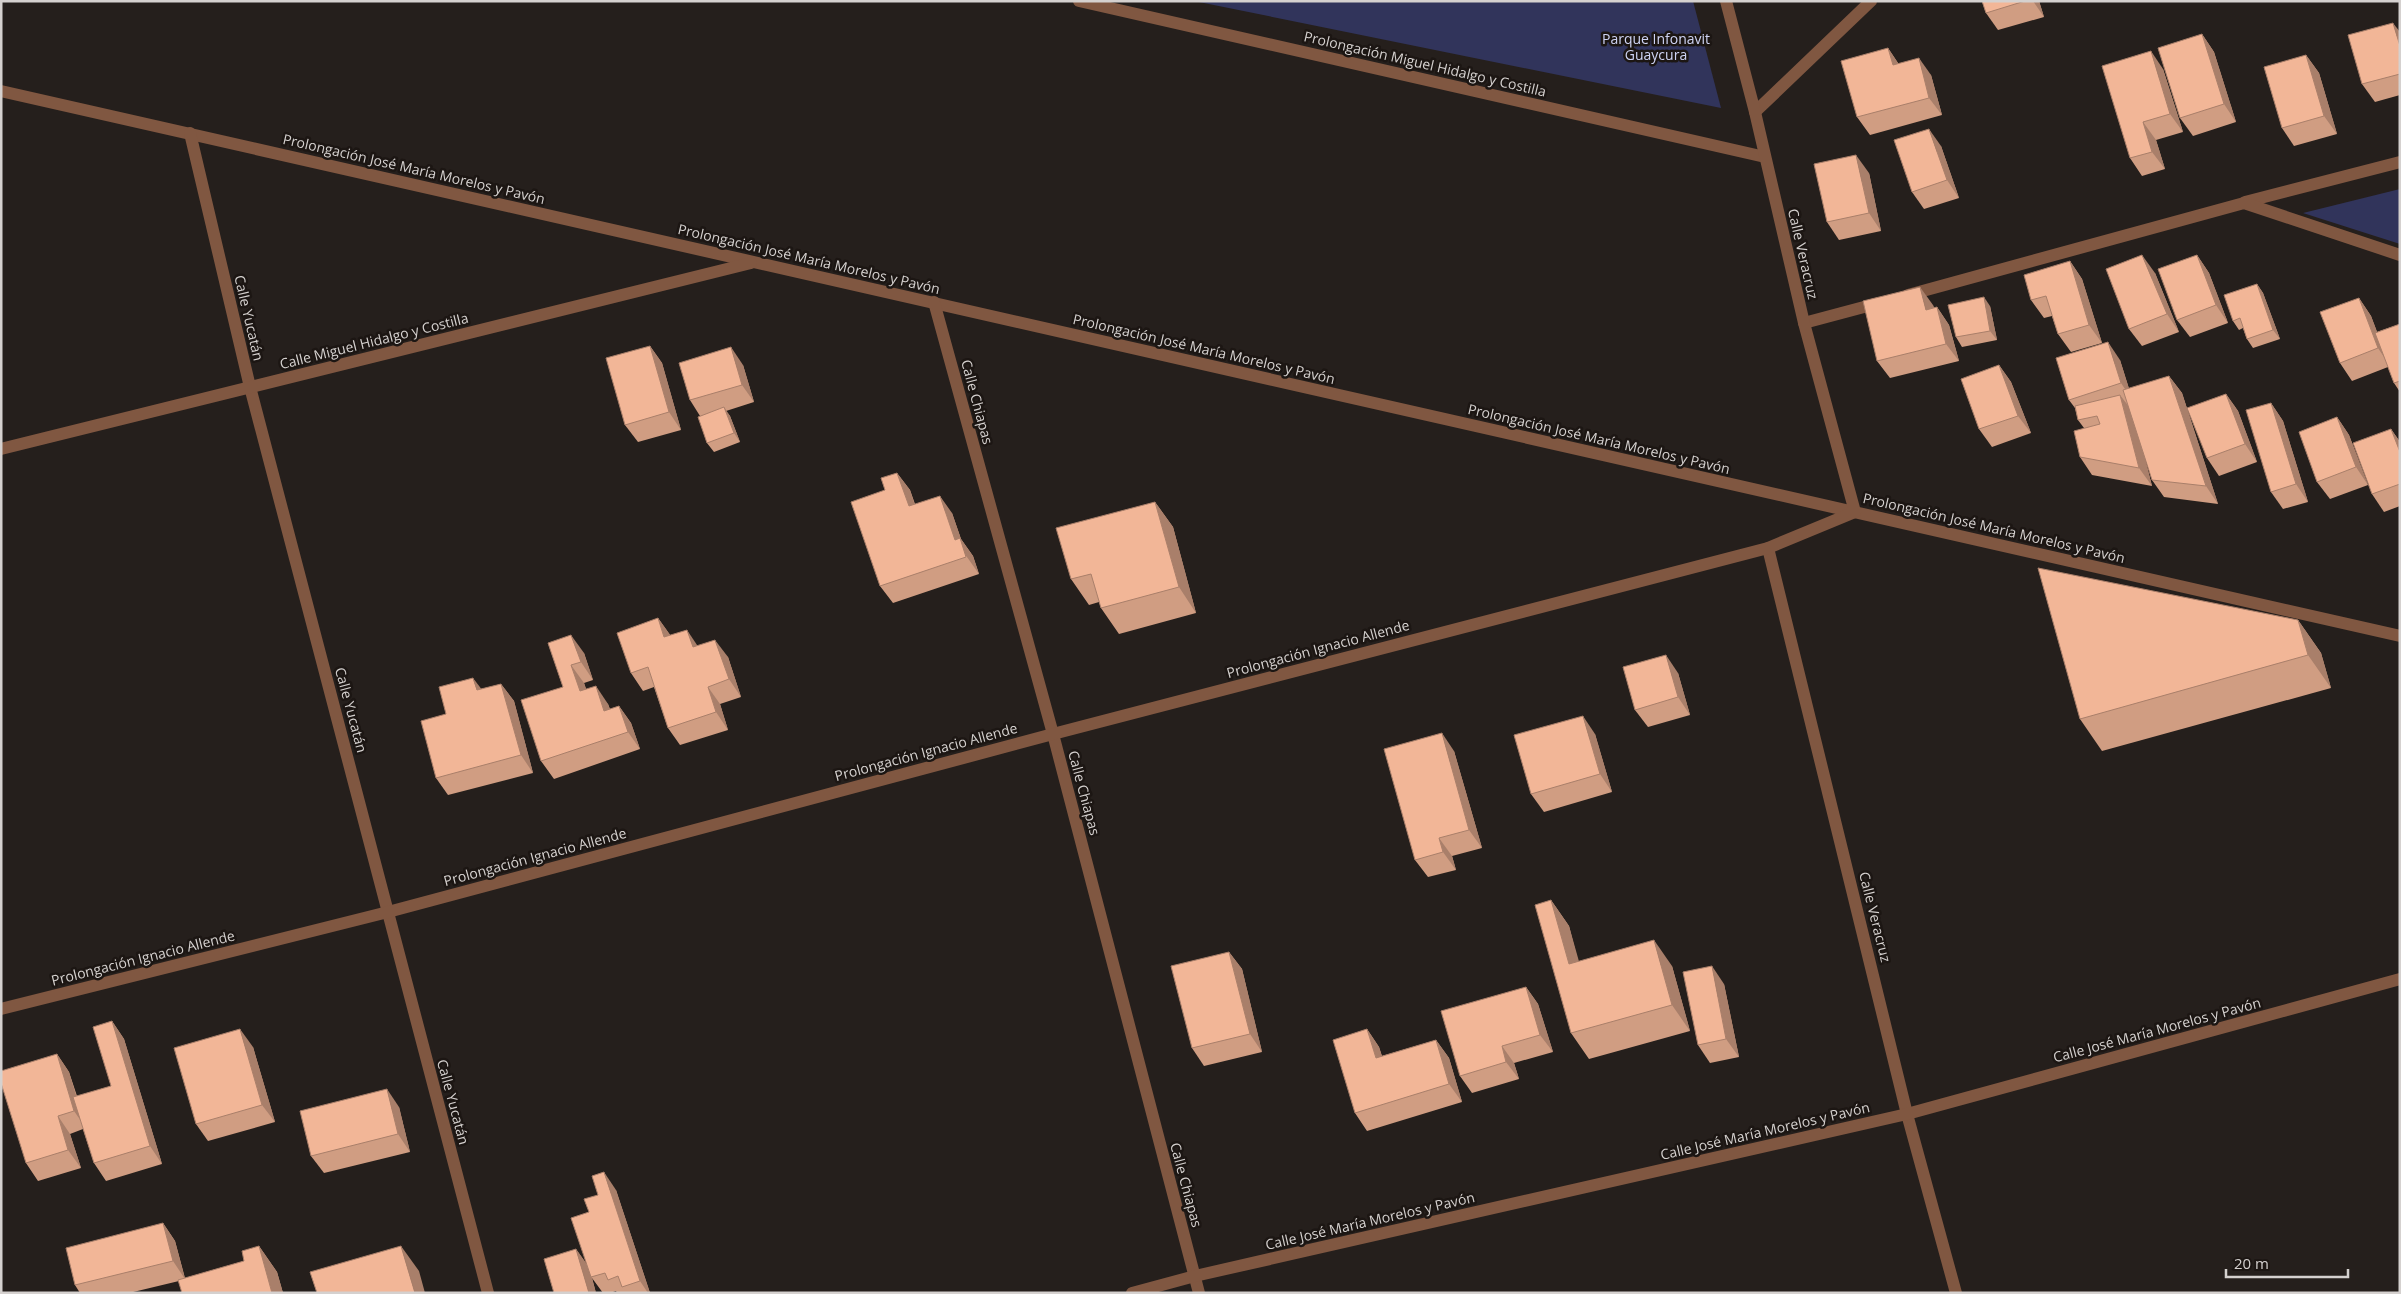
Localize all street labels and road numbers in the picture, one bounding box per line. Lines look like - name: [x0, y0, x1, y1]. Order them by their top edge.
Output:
- street label: Prolongación Miguel Hidalgo y Costilla: [1302, 26, 1548, 101]
- street label: Prolongación José María Morelos y Pavón: [281, 129, 547, 208]
- street label: Calle Veracruz: [1784, 207, 1823, 301]
- street label: Prolongación José María Morelos y Pavón: [676, 219, 942, 298]
- street label: Calle Yucatán: [230, 273, 269, 363]
- street label: Calle Miguel Hidalgo y Costilla: [278, 308, 470, 373]
- street label: Prolongación José María Morelos y Pavón: [1071, 309, 1337, 388]
- street label: Calle Chiapas: [957, 357, 998, 447]
- street label: Prolongación José María Morelos y Pavón: [1466, 399, 1732, 478]
- street label: Prolongación José María Morelos y Pavón: [1861, 488, 2127, 567]
- street label: Prolongación Ignacio Allende: [1224, 615, 1411, 682]
- street label: Calle Yucatán: [331, 665, 372, 755]
- street label: Prolongación Ignacio Allende: [832, 718, 1019, 785]
- street label: Calle Chiapas: [1064, 748, 1105, 838]
- street label: Prolongación Ignacio Allende: [441, 823, 628, 890]
- street label: Calle Veracruz: [1855, 870, 1896, 964]
- street label: Prolongación Ignacio Allende: [49, 925, 237, 990]
- street label: Calle José María Morelos y Pavón: [2051, 993, 2263, 1066]
- street label: Calle Yucatán: [433, 1057, 474, 1147]
- street label: Calle José María Morelos y Pavón: [1658, 1097, 1871, 1164]
- street label: Calle Chiapas: [1166, 1140, 1207, 1230]
- street label: Calle José María Morelos y Pavón: [1263, 1187, 1476, 1254]

